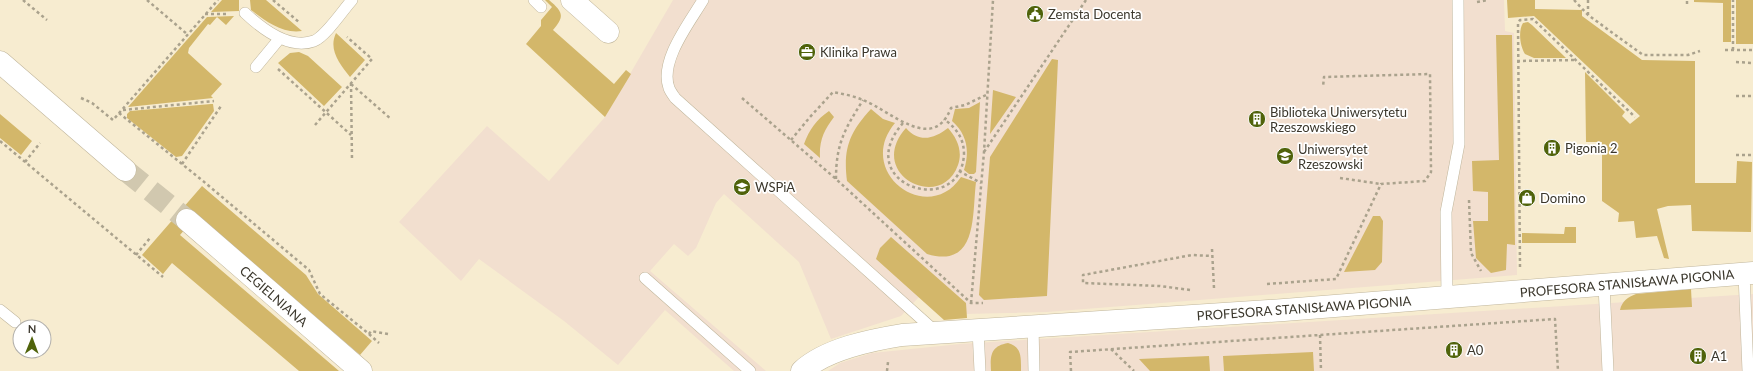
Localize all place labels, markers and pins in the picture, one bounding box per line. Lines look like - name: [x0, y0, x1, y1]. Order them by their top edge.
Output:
- public building icon: Zemsta Docenta: [1025, 4, 1045, 24]
- place label: Zemsta Docenta: [1048, 6, 1142, 22]
- office icon: Klinika Prawa: [797, 42, 817, 62]
- place label: Klinika Prawa: [820, 44, 897, 60]
- place label: Biblioteka Uniwersytetu Rzeszowskiego: [1270, 104, 1407, 135]
- building icon: Biblioteka Uniwersytetu Rzeszowskiego: [1247, 109, 1267, 129]
- building icon: Pigonia 2: [1542, 138, 1562, 158]
- place label: Pigonia 2: [1565, 140, 1618, 156]
- place label: Uniwersytet Rzeszowski: [1298, 141, 1368, 172]
- school or university icon: Uniwersytet Rzeszowski: [1275, 146, 1295, 166]
- school or university icon: WSPiA: [732, 177, 752, 197]
- place label: WSPiA: [755, 179, 795, 195]
- shop icon: Domino: [1517, 188, 1537, 208]
- place label: Domino: [1540, 190, 1586, 206]
- building icon: A0: [1444, 340, 1464, 360]
- place label: A0: [1467, 342, 1484, 358]
- building icon: A1: [1688, 346, 1708, 366]
- place label: A1: [1711, 348, 1727, 364]

